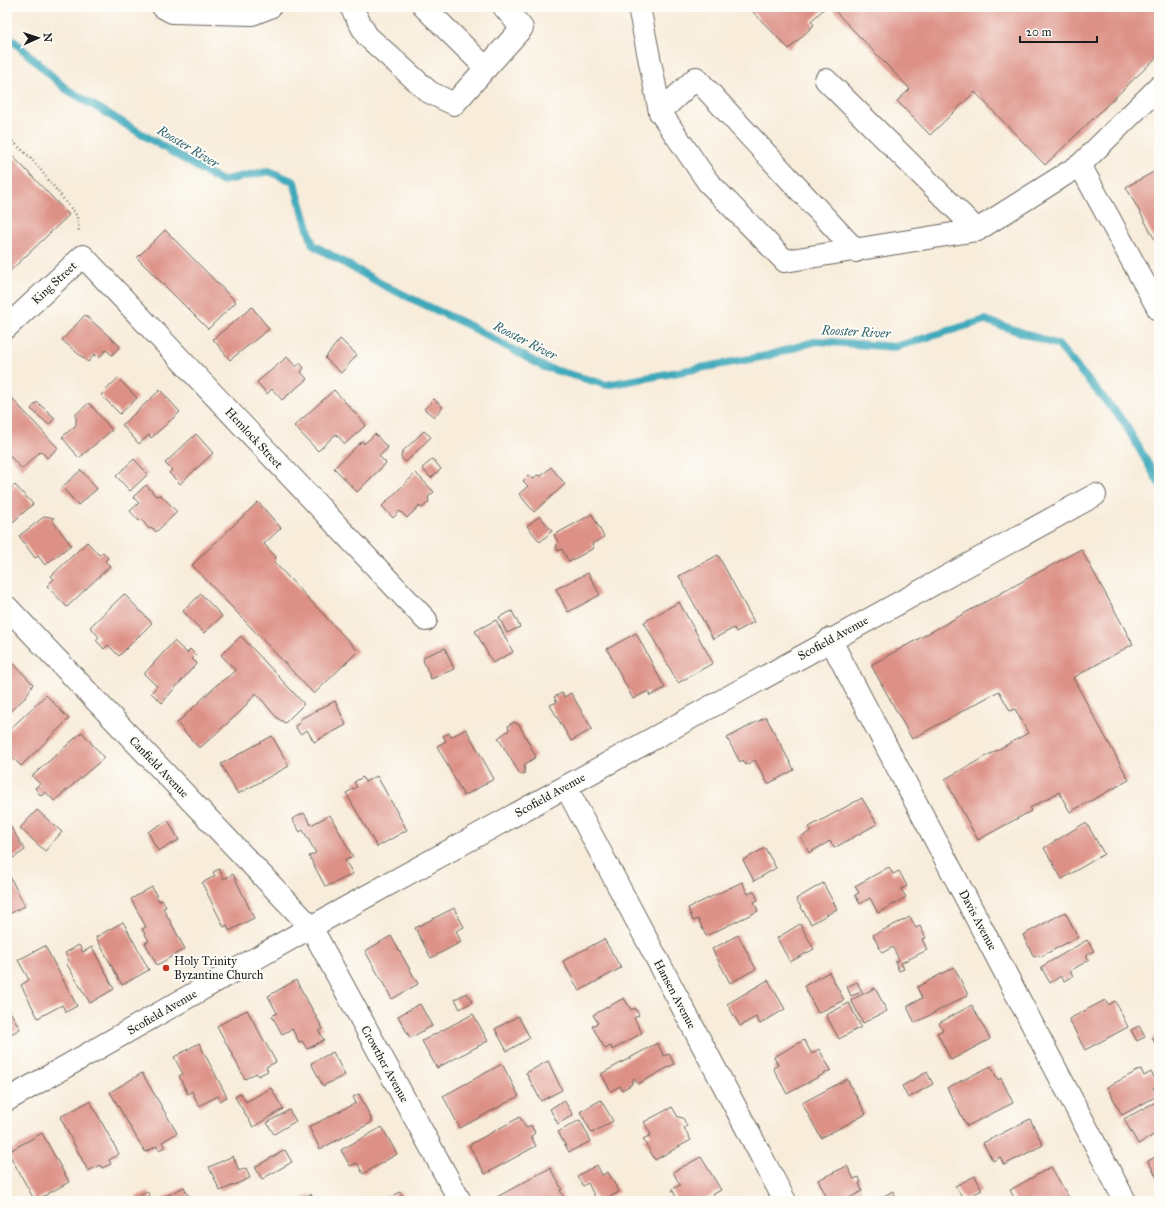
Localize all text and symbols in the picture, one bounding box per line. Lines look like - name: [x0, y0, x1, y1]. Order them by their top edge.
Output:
- north arrow: [18, 18, 58, 58]
- scale bar: [1020, 18, 1097, 44]
- text: 20 m: [1026, 25, 1052, 39]
- text: N: [41, 32, 54, 43]
- water label: Rooster River: [153, 122, 222, 172]
- street label: King Street: [29, 258, 81, 308]
- water label: Rooster River: [490, 318, 560, 364]
- water label: Rooster River: [820, 322, 891, 342]
- street label: Hemlock Street: [222, 405, 286, 472]
- street label: Scofield Avenue: [796, 613, 870, 663]
- street label: Canfield Avenue: [126, 734, 192, 800]
- street label: Scofield Avenue: [513, 770, 587, 820]
- street label: Davis Avenue: [956, 887, 1000, 953]
- place label: Holy Trinity Byzantine Church: [174, 954, 264, 982]
- street label: Hansen Avenue: [651, 957, 699, 1031]
- marker: Holy Trinity Byzantine Church: [161, 963, 171, 973]
- street label: Scofield Avenue: [125, 986, 199, 1038]
- street label: Crowther Avenue: [358, 1023, 412, 1105]

